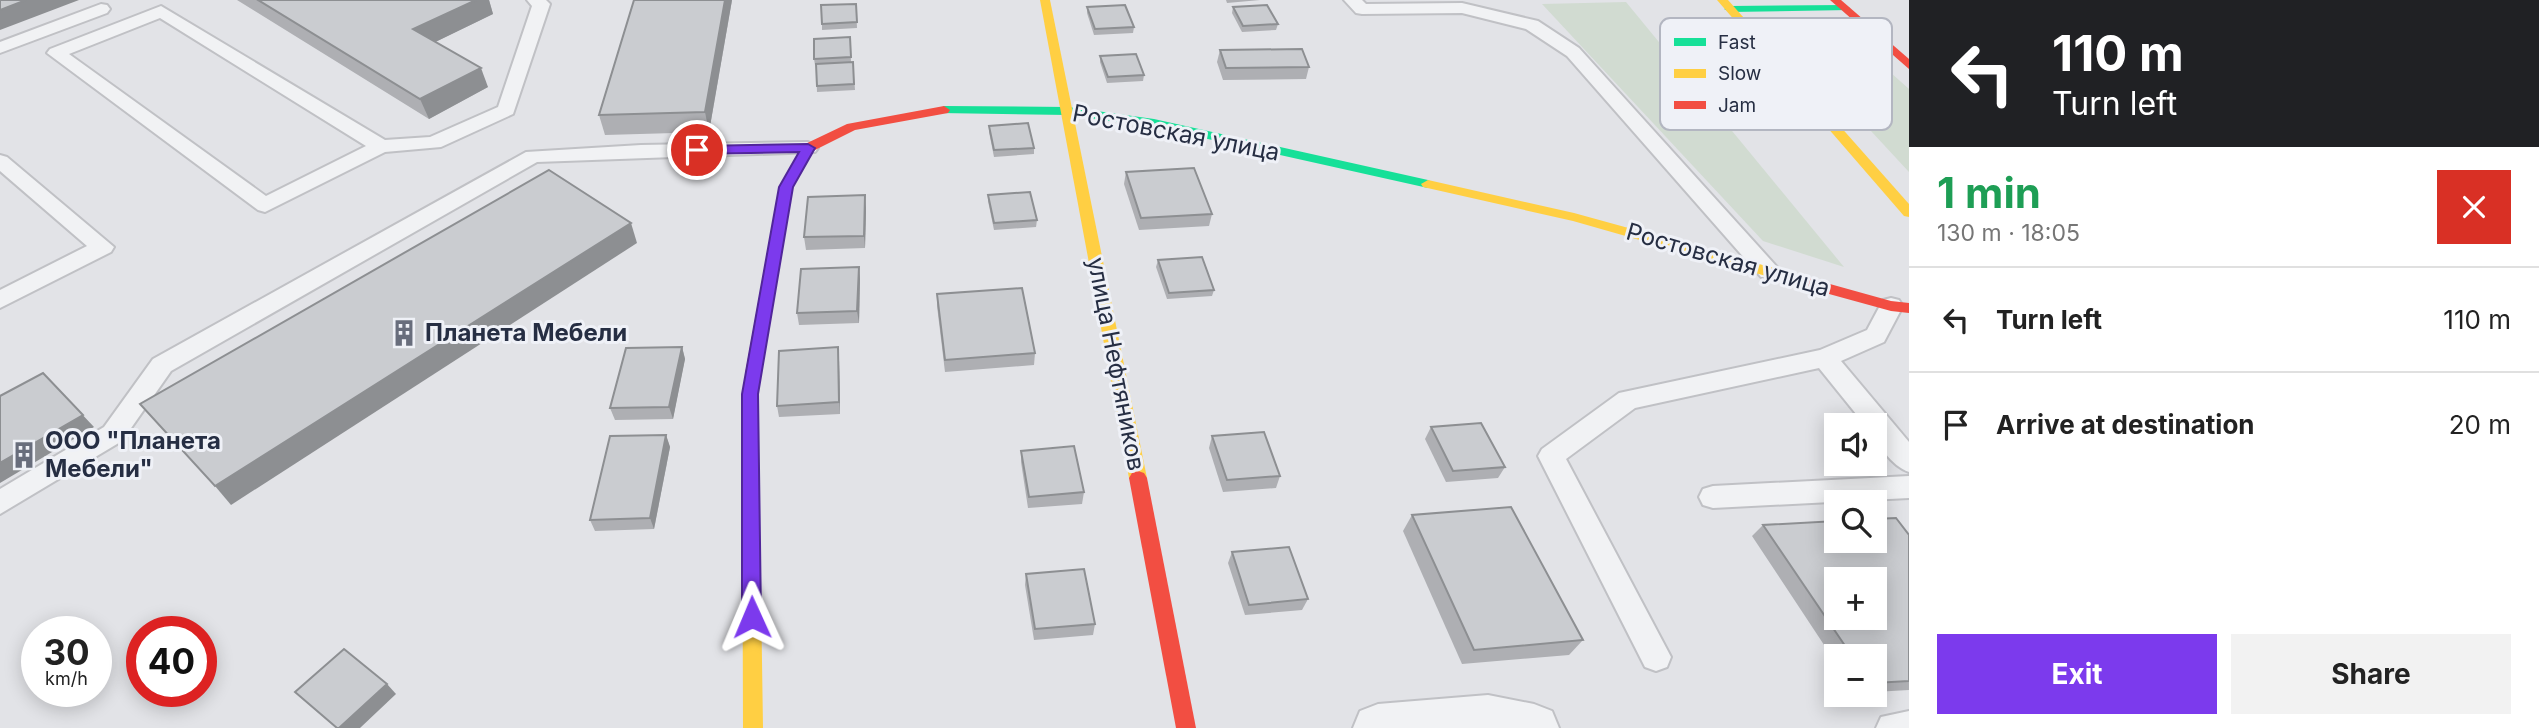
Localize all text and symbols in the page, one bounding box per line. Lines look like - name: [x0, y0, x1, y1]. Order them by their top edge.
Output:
- legend: [1660, 18, 1892, 130]
- text: 110 m: [2052, 24, 2184, 83]
- icon: left: [1937, 28, 2028, 119]
- text: Fast: [1718, 31, 1756, 54]
- text: Slow: [1718, 62, 1761, 85]
- text: Turn left: [2052, 84, 2177, 123]
- text: Jam: [1718, 94, 1756, 117]
- street label: Ростовская улица: [1070, 98, 1282, 167]
- pin: [667, 120, 727, 180]
- icon: arrive: [678, 131, 716, 169]
- text: 1 min: [1937, 167, 2041, 218]
- button: close: [2437, 170, 2511, 244]
- street label: Ростовская улица: [1623, 217, 1833, 302]
- text: 130 m · 18:05: [1937, 219, 2080, 247]
- street label: улица Нефтяников: [1082, 255, 1151, 473]
- icon: left: [1937, 301, 1975, 339]
- text: Turn left: [1996, 304, 2102, 335]
- text: 110 m: [2443, 304, 2511, 335]
- building icon: Планета Мебели: [389, 318, 419, 348]
- place label: Планета Мебели: [425, 318, 627, 347]
- icon: arrive: [1937, 406, 1975, 444]
- text: Arrive at destination: [1996, 409, 2255, 440]
- text: 20 m: [2449, 409, 2511, 440]
- map controls: [1824, 413, 1887, 707]
- button: sound: [1824, 413, 1887, 476]
- place label: ООО "Планета Мебели": [45, 426, 221, 483]
- building icon: ООО "Планета Мебели": [9, 440, 39, 470]
- button: search: [1824, 490, 1887, 553]
- button: +: [1824, 567, 1887, 630]
- position arrow: [715, 580, 789, 654]
- speed limit sign: 40: [126, 616, 217, 707]
- text: 30: [43, 631, 90, 673]
- button: Exit: [1937, 634, 2217, 714]
- button: Share: [2231, 634, 2511, 714]
- button: −: [1824, 644, 1887, 707]
- text: km/h: [45, 668, 88, 689]

